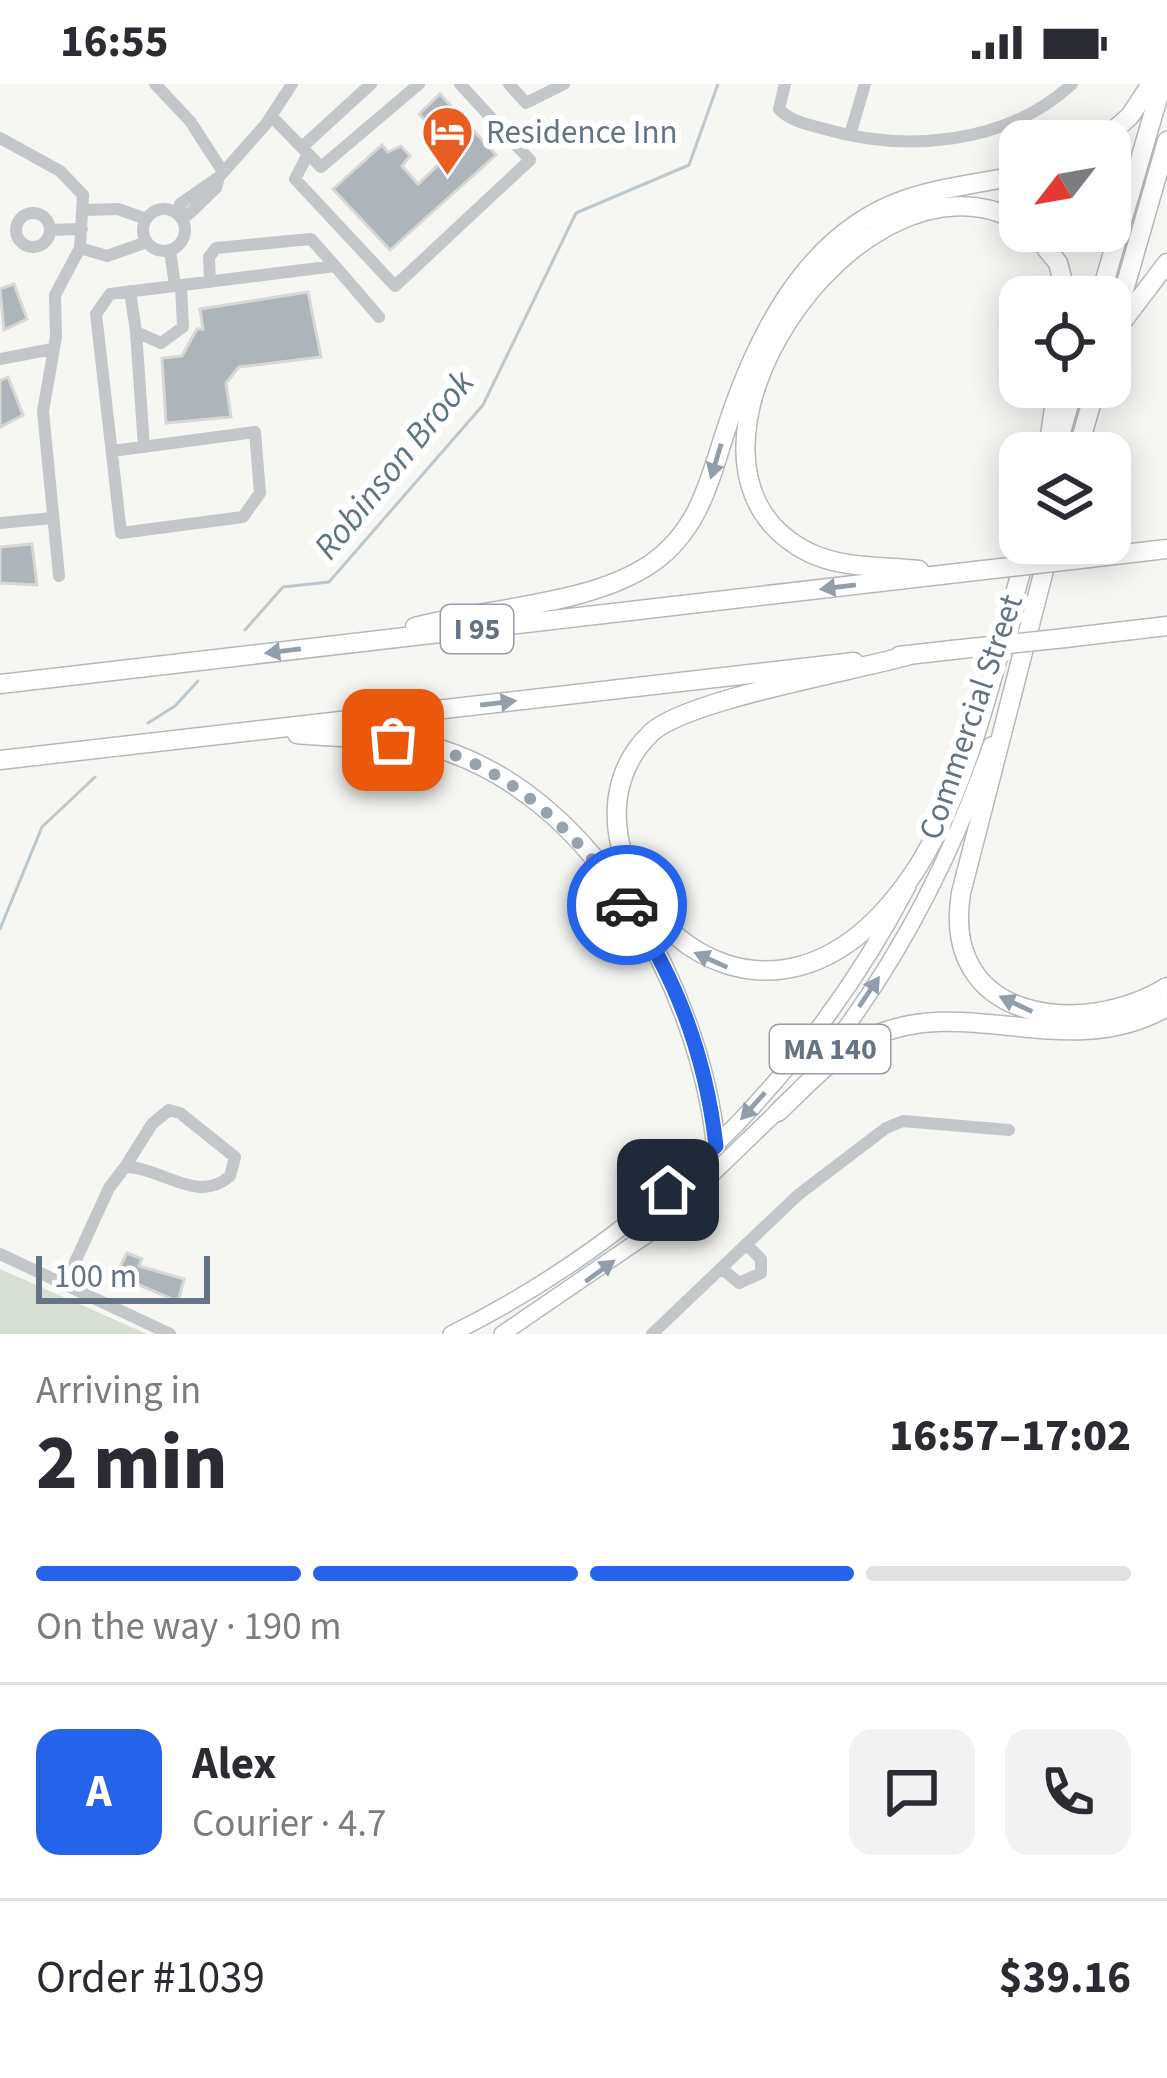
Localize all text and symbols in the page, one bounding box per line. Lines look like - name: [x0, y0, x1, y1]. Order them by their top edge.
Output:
- text: 16:55: [60, 10, 169, 74]
- hotel icon: Residence Inn: [419, 104, 475, 178]
- place label: Residence Inn: [486, 109, 678, 156]
- north arrow: [999, 120, 1131, 252]
- map controls: [999, 120, 1131, 564]
- button: locate: [999, 276, 1131, 408]
- water label: Robinson Brook: [302, 359, 487, 571]
- button: layers: [999, 432, 1131, 564]
- one-way arrow: [706, 443, 725, 480]
- one-way arrow: [819, 578, 856, 597]
- street label: Commercial Street: [907, 588, 1035, 846]
- road number: I 95: [441, 605, 513, 653]
- one-way arrow: [264, 642, 302, 661]
- pin: [342, 689, 444, 791]
- one-way arrow: [480, 693, 517, 712]
- icon: bag: [360, 707, 426, 773]
- courier: [567, 845, 687, 965]
- icon: car: [594, 872, 660, 938]
- one-way arrow: [693, 950, 728, 970]
- one-way arrow: [858, 976, 880, 1009]
- one-way arrow: [998, 994, 1033, 1014]
- road number: MA 140: [770, 1025, 890, 1073]
- one-way arrow: [740, 1092, 768, 1121]
- pin: [617, 1139, 719, 1241]
- icon: home: [635, 1157, 701, 1223]
- scale bar: [36, 1250, 210, 1303]
- text: 100 m: [54, 1253, 137, 1300]
- one-way arrow: [584, 1260, 616, 1283]
- text: Arriving in: [36, 1363, 201, 1419]
- text: 16:57–17:02: [889, 1404, 1131, 1468]
- text: 2 min: [36, 1408, 228, 1519]
- text: On the way · 190 m: [36, 1599, 342, 1655]
- button: chat: [849, 1729, 975, 1855]
- button: phone: [1005, 1729, 1131, 1855]
- text: Alex: [192, 1732, 276, 1796]
- text: A: [86, 1760, 112, 1824]
- text: Courier · 4.7: [192, 1796, 386, 1852]
- text: Order #1039: [36, 1946, 265, 2010]
- text: $39.16: [999, 1946, 1131, 2010]

